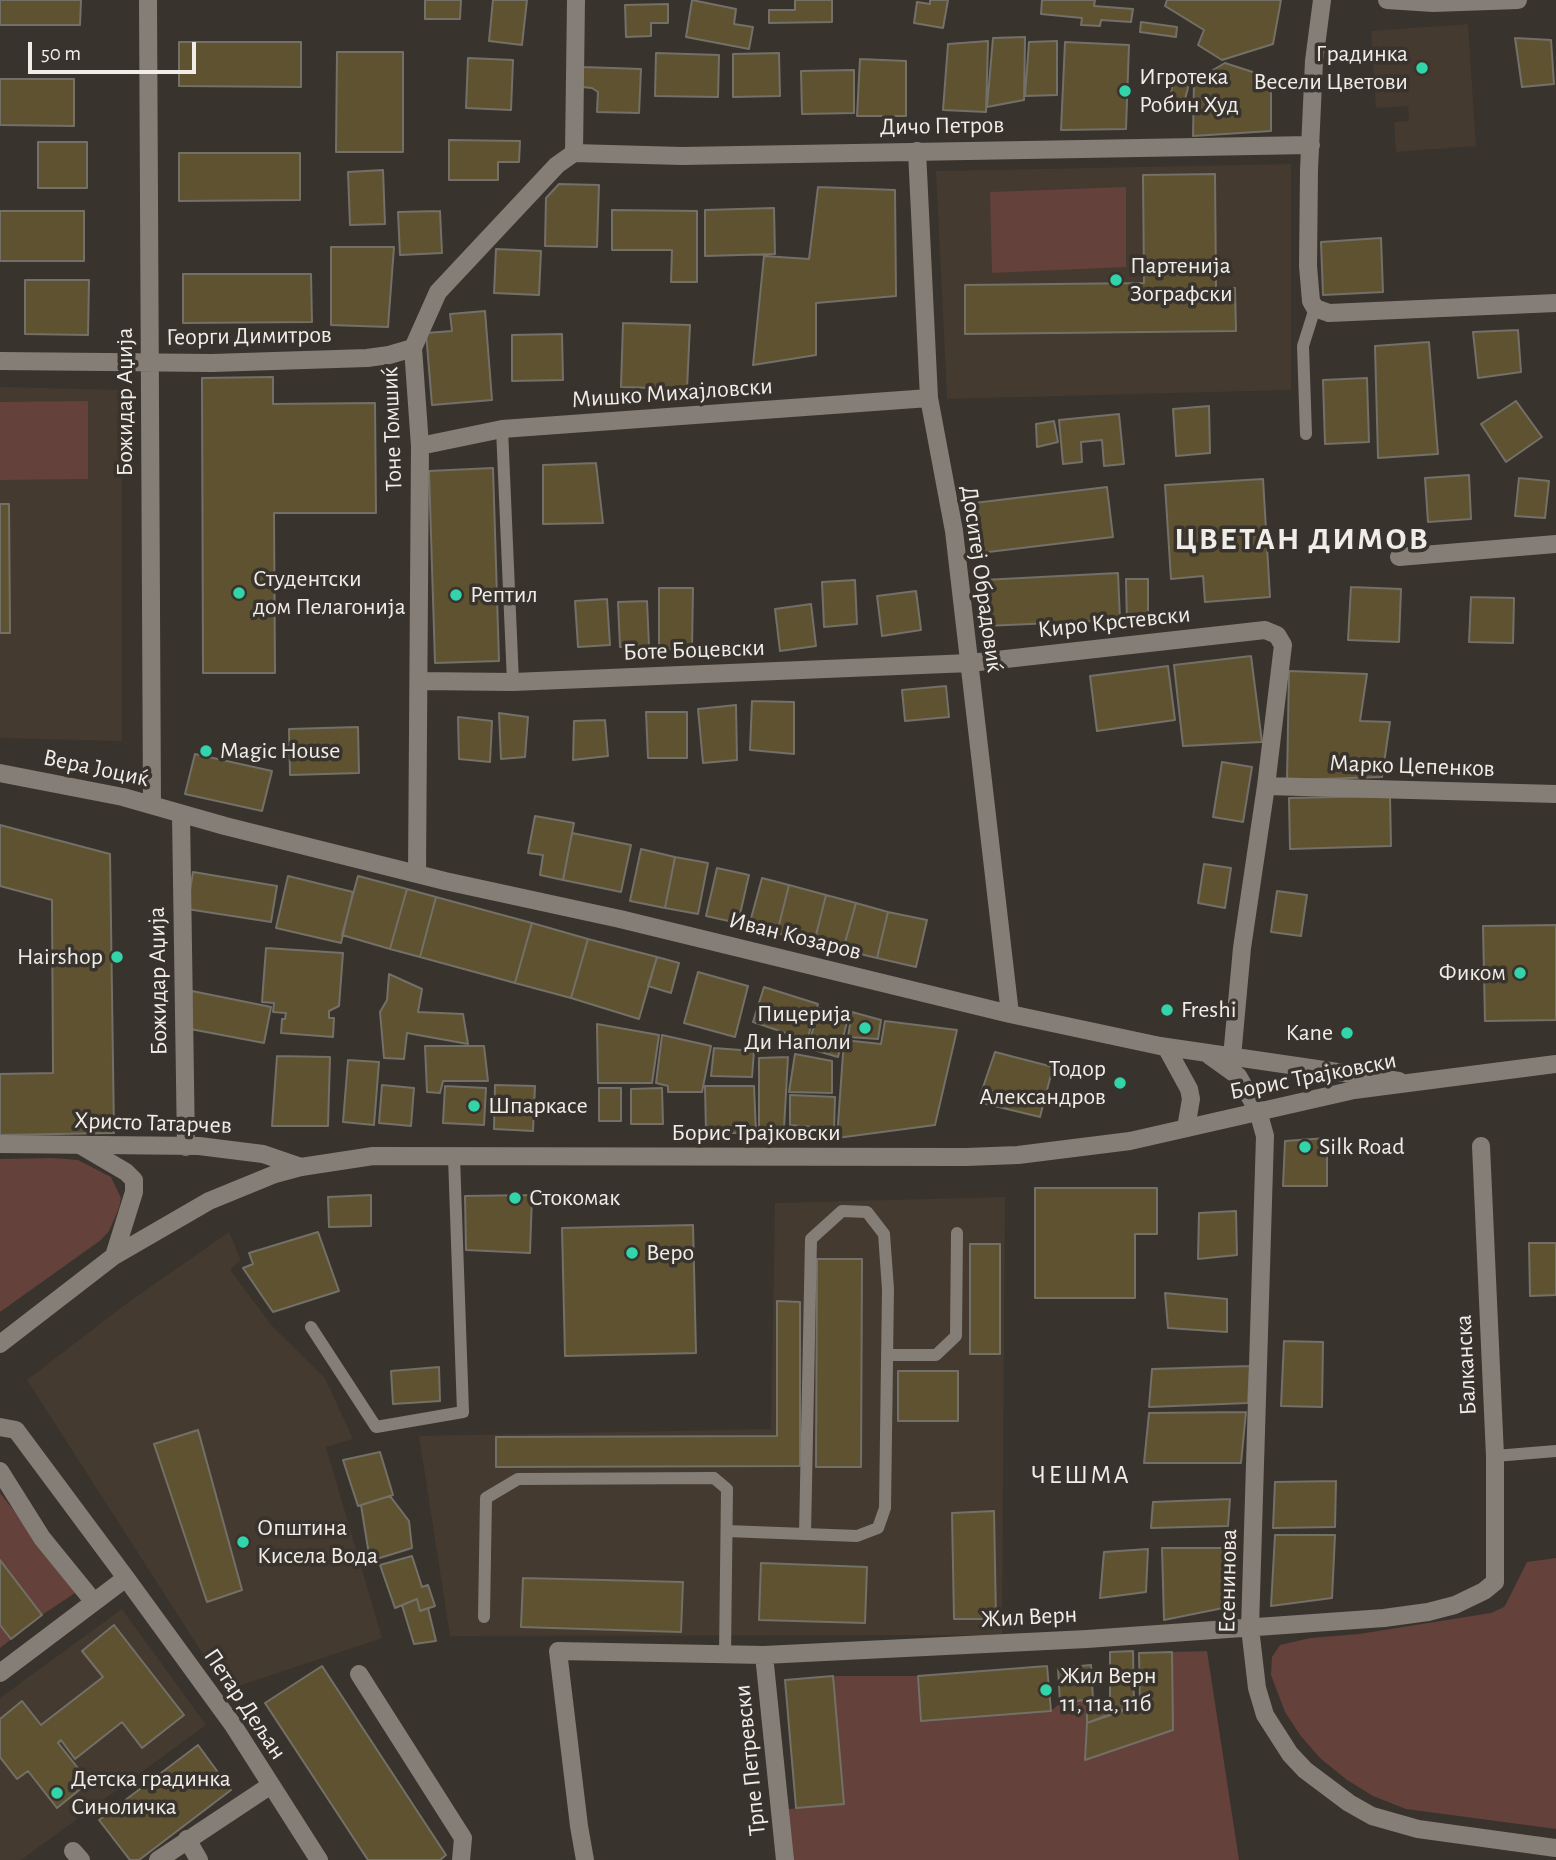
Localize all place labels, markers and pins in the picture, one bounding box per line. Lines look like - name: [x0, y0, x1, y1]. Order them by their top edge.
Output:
- place label: Градинка Весели Цветови: [1253, 40, 1408, 96]
- marker: Градинка Весели Цветови: [1414, 60, 1430, 76]
- place label: Игротека Робин Худ: [1139, 63, 1239, 119]
- marker: Игротека Робин Худ: [1117, 83, 1133, 99]
- place label: Партенија Зографски: [1130, 252, 1233, 308]
- marker: Партенија Зографски: [1108, 272, 1124, 288]
- place label: Студентски дом Пелагонија: [253, 565, 406, 621]
- place label: Рептил: [470, 581, 538, 609]
- marker: Студентски дом Пелагонија: [231, 585, 247, 601]
- marker: Рептил: [448, 587, 464, 603]
- place label: Magic House: [220, 737, 340, 765]
- marker: Magic House: [198, 743, 214, 759]
- place label: Hairshop: [17, 943, 103, 971]
- marker: Hairshop: [109, 949, 125, 965]
- place label: Фиком: [1439, 959, 1506, 987]
- marker: Фиком: [1512, 965, 1528, 981]
- place label: Freshi: [1181, 996, 1236, 1024]
- place label: Пицерија Ди Наполи: [744, 1000, 851, 1056]
- marker: Freshi: [1159, 1002, 1175, 1018]
- place label: Kane: [1286, 1019, 1333, 1047]
- marker: Пицерија Ди Наполи: [857, 1020, 873, 1036]
- marker: Kane: [1339, 1025, 1355, 1041]
- place label: Тодор Александров: [979, 1055, 1106, 1111]
- marker: Тодор Александров: [1112, 1075, 1128, 1091]
- place label: Шпаркасе: [488, 1092, 588, 1120]
- marker: Шпаркасе: [466, 1098, 482, 1114]
- place label: Silk Road: [1319, 1133, 1405, 1161]
- marker: Silk Road: [1297, 1139, 1313, 1155]
- place label: Стокомак: [529, 1184, 620, 1212]
- marker: Стокомак: [507, 1190, 523, 1206]
- place label: Веро: [646, 1239, 694, 1267]
- marker: Веро: [624, 1245, 640, 1261]
- place label: Општина Кисела Вода: [257, 1514, 378, 1570]
- marker: Општина Кисела Вода: [235, 1534, 251, 1550]
- place label: Жил Верн 11, 11а, 11б: [1060, 1662, 1157, 1718]
- marker: Жил Верн 11, 11а, 11б: [1038, 1682, 1054, 1698]
- place label: Детска градинка Синоличка: [71, 1765, 231, 1821]
- marker: Детска градинка Синоличка: [49, 1785, 65, 1801]

